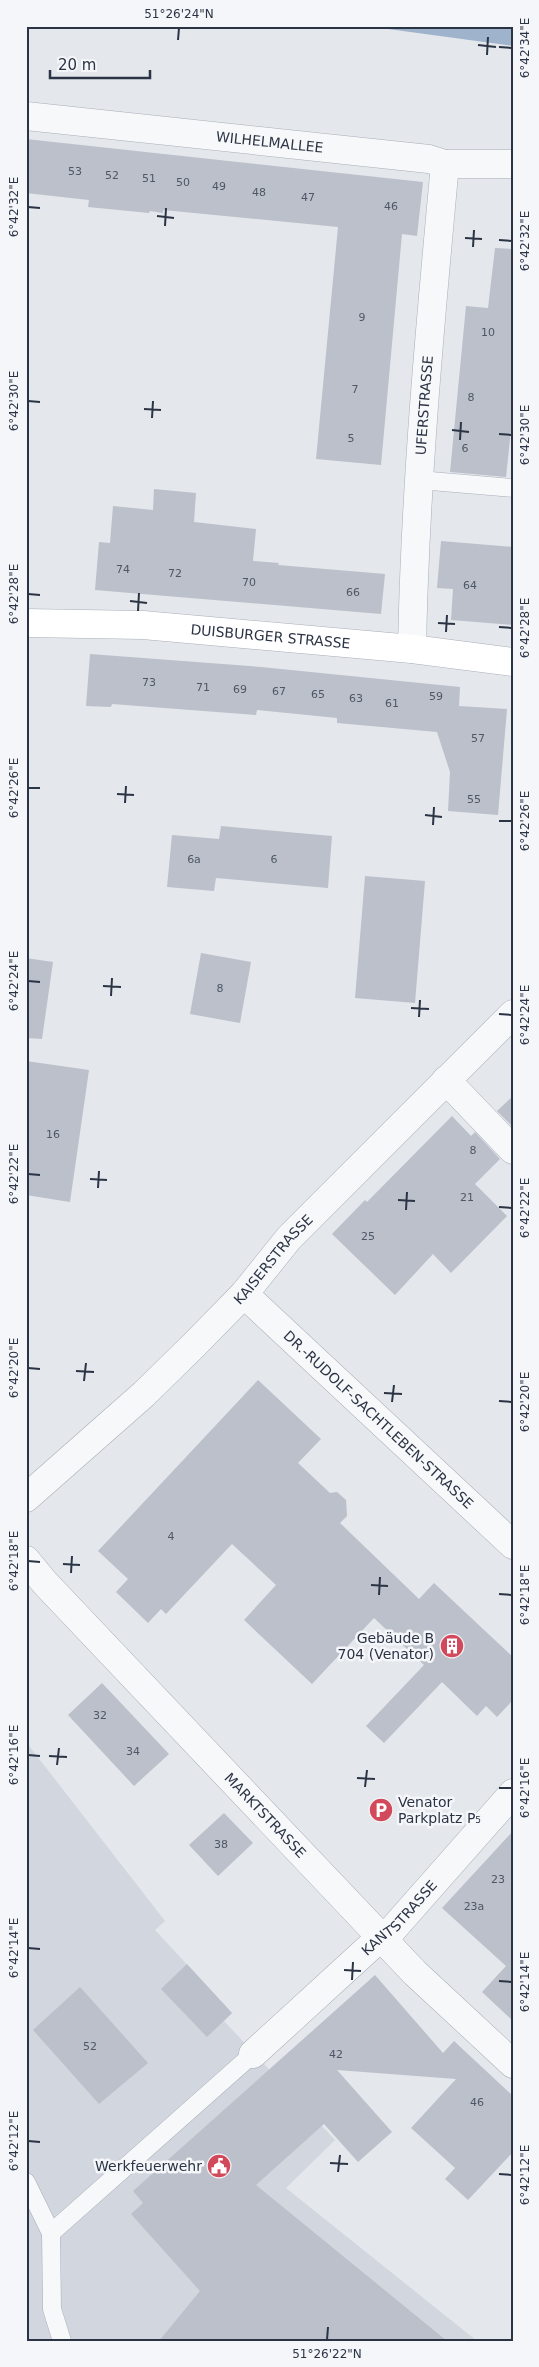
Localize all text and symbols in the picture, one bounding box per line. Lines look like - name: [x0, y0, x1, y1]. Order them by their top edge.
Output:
- text: 51°26'24"N: [144, 7, 214, 21]
- text: 6°42'34"E: [518, 18, 532, 78]
- scale bar: [50, 48, 150, 80]
- text: 20 m: [58, 56, 96, 74]
- street label: WILHELMALLEE: [215, 128, 324, 156]
- house number: 53: [68, 165, 82, 178]
- house number: 52: [105, 169, 119, 182]
- house number: 51: [142, 172, 156, 185]
- house number: 50: [176, 176, 190, 189]
- text: 6°42'32"E: [7, 177, 21, 237]
- house number: 49: [212, 180, 226, 193]
- house number: 48: [252, 186, 266, 199]
- house number: 47: [301, 191, 315, 204]
- house number: 46: [384, 200, 398, 213]
- text: 6°42'32"E: [518, 211, 532, 271]
- house number: 9: [359, 311, 366, 324]
- house number: 10: [481, 326, 495, 339]
- street label: UFERSTRASSE: [413, 355, 436, 456]
- text: 6°42'30"E: [7, 371, 21, 431]
- house number: 7: [352, 383, 359, 396]
- house number: 8: [468, 391, 475, 404]
- text: 6°42'30"E: [518, 405, 532, 465]
- house number: 5: [348, 432, 355, 445]
- house number: 6: [462, 442, 469, 455]
- house number: 74: [116, 563, 130, 576]
- text: 6°42'28"E: [7, 564, 21, 624]
- house number: 72: [168, 567, 182, 580]
- house number: 70: [242, 576, 256, 589]
- house number: 64: [463, 579, 477, 592]
- house number: 66: [346, 586, 360, 599]
- text: 6°42'28"E: [518, 598, 532, 658]
- street label: DUISBURGER STRASSE: [190, 621, 351, 651]
- house number: 73: [142, 676, 156, 689]
- house number: 71: [196, 681, 210, 694]
- house number: 69: [233, 683, 247, 696]
- house number: 67: [272, 685, 286, 698]
- house number: 65: [311, 688, 325, 701]
- house number: 59: [429, 690, 443, 703]
- house number: 63: [349, 692, 363, 705]
- house number: 61: [385, 697, 399, 710]
- house number: 57: [471, 732, 485, 745]
- text: 6°42'26"E: [7, 758, 21, 818]
- text: 6°42'26"E: [518, 791, 532, 851]
- house number: 55: [467, 793, 481, 806]
- house number: 6a: [187, 853, 201, 866]
- house number: 6: [271, 853, 278, 866]
- text: 6°42'24"E: [7, 951, 21, 1011]
- house number: 8: [217, 982, 224, 995]
- text: 6°42'24"E: [518, 985, 532, 1045]
- house number: 16: [46, 1128, 60, 1141]
- text: 6°42'22"E: [7, 1144, 21, 1204]
- house number: 8: [470, 1144, 477, 1157]
- text: 6°42'22"E: [518, 1178, 532, 1238]
- house number: 21: [460, 1191, 474, 1204]
- street label: KAISERSTRASSE: [230, 1211, 316, 1308]
- house number: 25: [361, 1230, 375, 1243]
- street label: DR.-RUDOLF-SACHTLEBEN-STRASSE: [281, 1327, 477, 1512]
- text: 6°42'20"E: [7, 1338, 21, 1398]
- text: 6°42'20"E: [518, 1372, 532, 1432]
- house number: 4: [168, 1530, 175, 1543]
- text: 6°42'18"E: [7, 1531, 21, 1591]
- text: 6°42'18"E: [518, 1565, 532, 1625]
- place label: Gebäude B 704 (Venator): [338, 1630, 434, 1662]
- building icon: Gebäude B 704 (Venator): [439, 1633, 465, 1659]
- house number: 32: [93, 1709, 107, 1722]
- text: 6°42'16"E: [7, 1725, 21, 1785]
- house number: 34: [126, 1745, 140, 1758]
- text: 6°42'16"E: [518, 1758, 532, 1818]
- street label: MARKTSTRASSE: [221, 1770, 309, 1861]
- place label: Venator Parkplatz P₅: [398, 1794, 481, 1826]
- parking icon: Venator Parkplatz P₅: [368, 1797, 394, 1823]
- house number: 38: [214, 1838, 228, 1851]
- house number: 23: [491, 1873, 505, 1886]
- street label: KANTSTRASSE: [358, 1877, 440, 1959]
- house number: 23a: [464, 1900, 484, 1913]
- text: 6°42'14"E: [7, 1918, 21, 1978]
- text: 6°42'14"E: [518, 1952, 532, 2012]
- house number: 52: [83, 2040, 97, 2053]
- house number: 42: [329, 2048, 343, 2061]
- house number: 46: [470, 2096, 484, 2109]
- text: 6°42'12"E: [7, 2111, 21, 2171]
- text: 6°42'12"E: [518, 2145, 532, 2205]
- public building icon: Werkfeuerwehr: [206, 2153, 232, 2179]
- place label: Werkfeuerwehr: [95, 2158, 202, 2174]
- text: 51°26'22"N: [292, 2347, 362, 2361]

